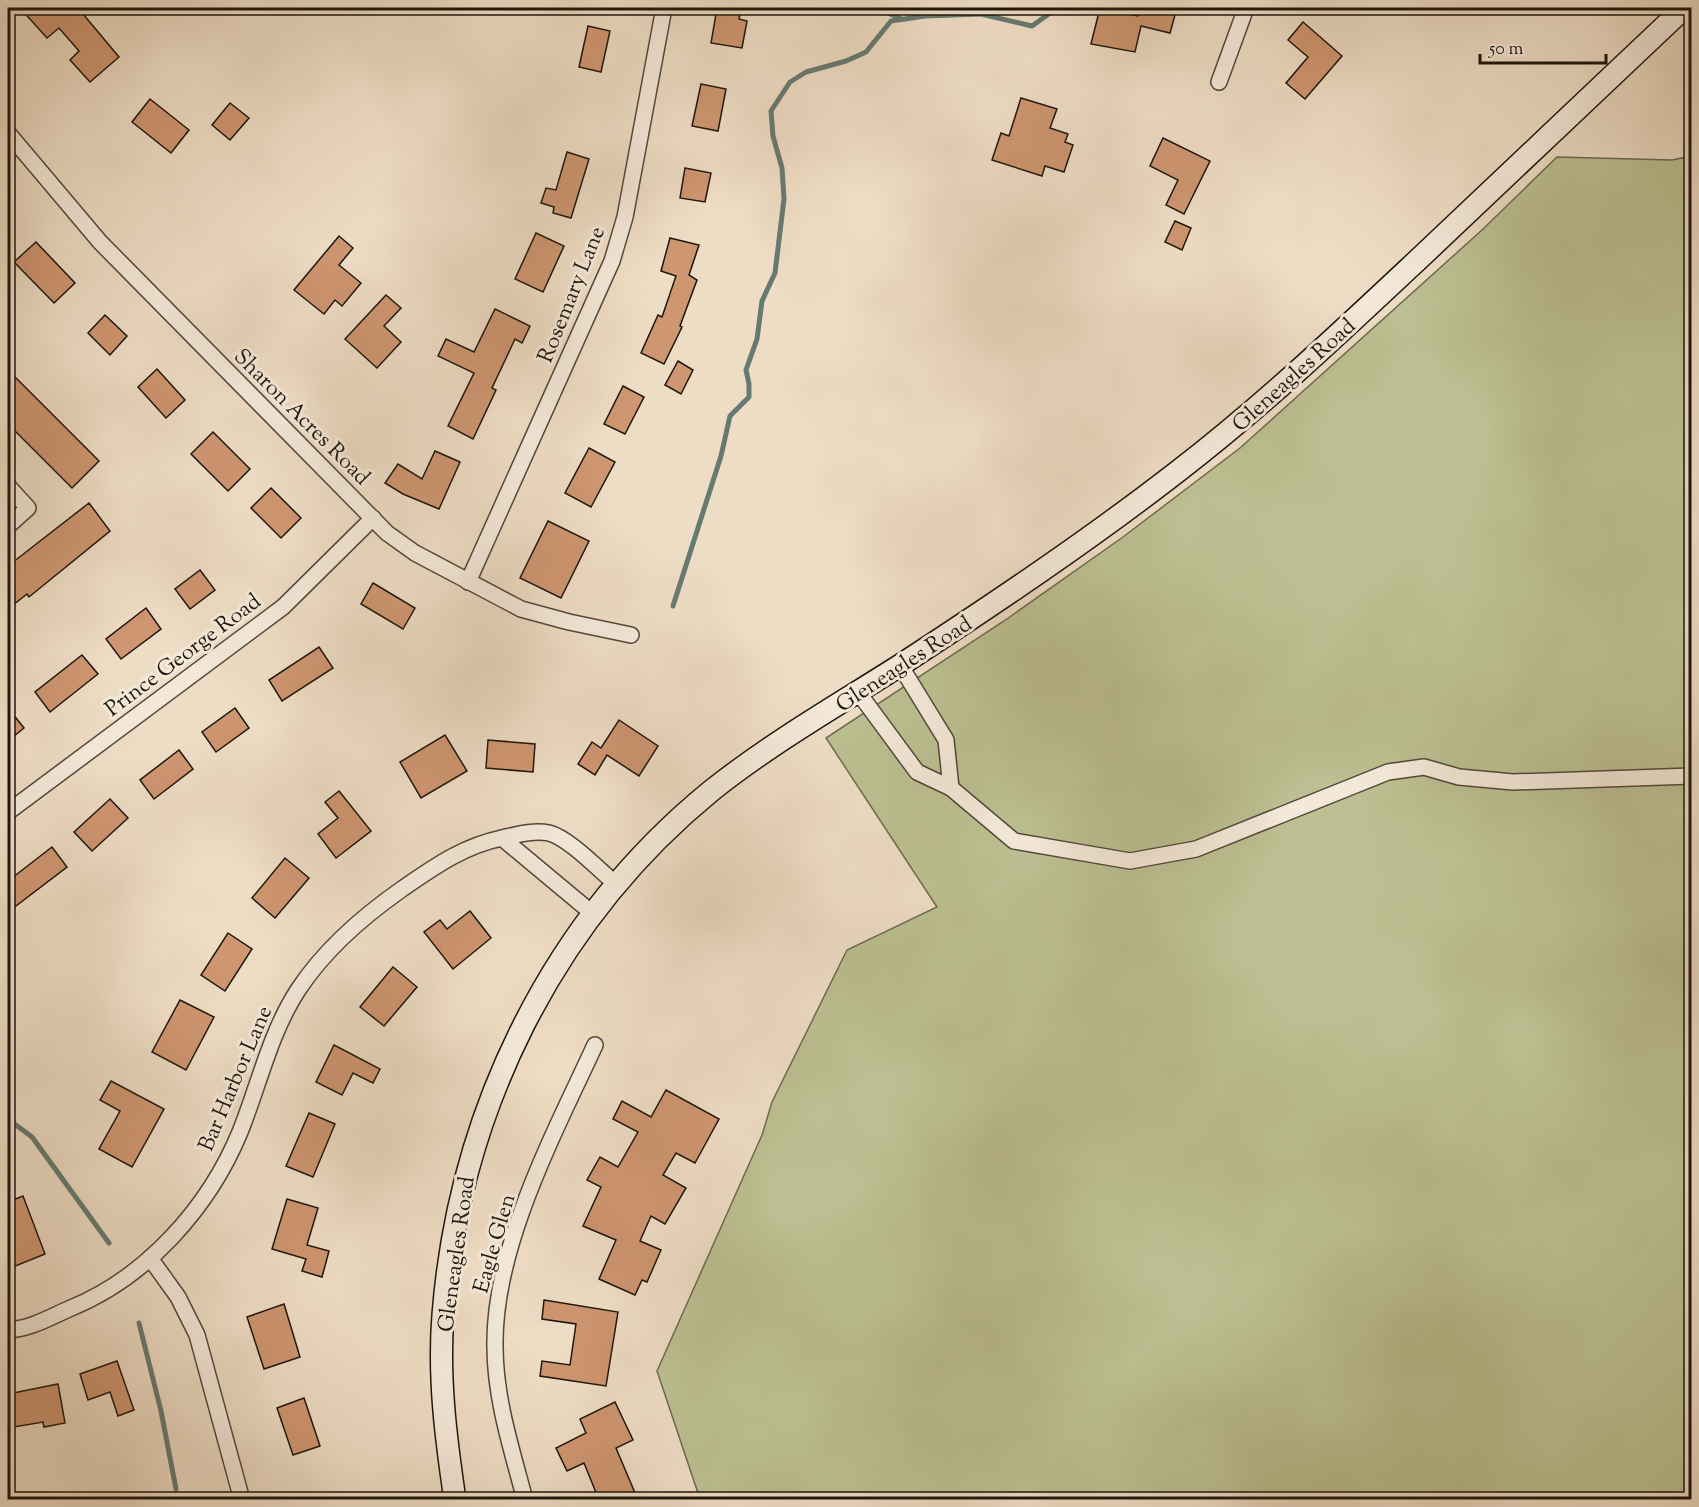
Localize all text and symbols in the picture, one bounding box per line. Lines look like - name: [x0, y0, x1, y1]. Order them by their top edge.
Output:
- scale bar: [1480, 27, 1606, 65]
- text: 50 m: [1488, 37, 1524, 63]
- street label: Rosemary Lane: [531, 222, 615, 368]
- street label: Gleneagles Road: [1226, 312, 1364, 441]
- street label: Sharon Acres Road: [225, 343, 376, 494]
- street label: Prince George Road: [99, 587, 268, 726]
- street label: Gleneagles Road: [830, 609, 979, 722]
- street label: Bar Harbor Lane: [192, 1001, 282, 1157]
- street label: Gleneagles Road: [431, 1175, 485, 1334]
- street label: Eagle Glen: [466, 1190, 525, 1297]

